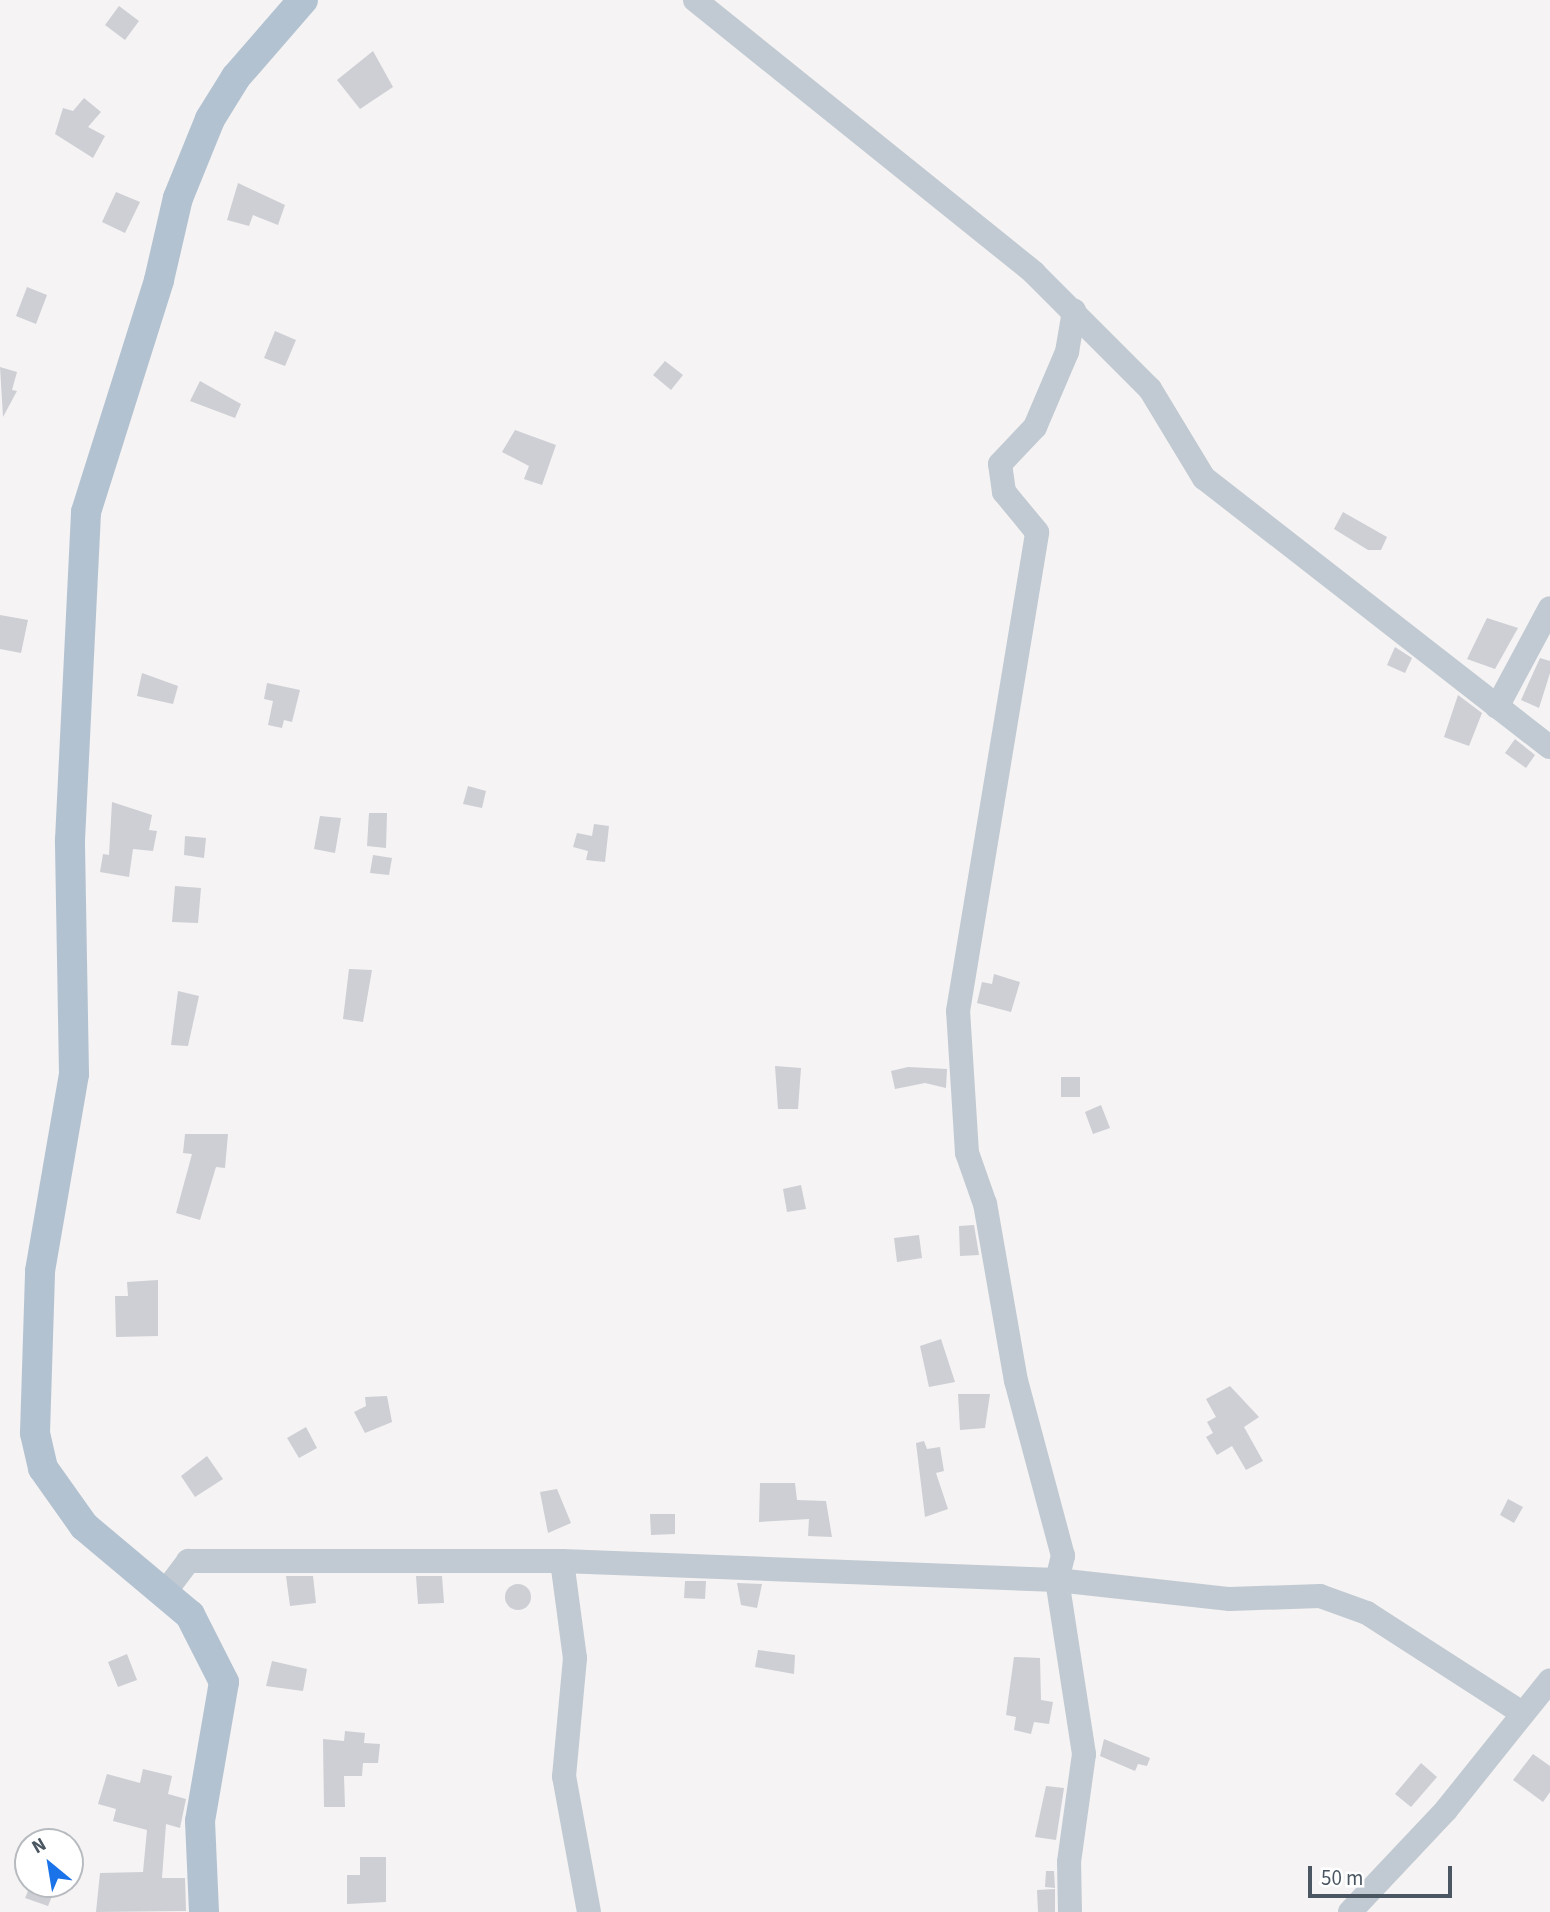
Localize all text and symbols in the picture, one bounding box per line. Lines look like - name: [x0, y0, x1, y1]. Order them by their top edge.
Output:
- north arrow: [14, 1828, 84, 1898]
- text: N: [27, 1831, 51, 1861]
- scale bar: [1312, 1853, 1456, 1897]
- text: 50 m: [1321, 1863, 1363, 1893]

